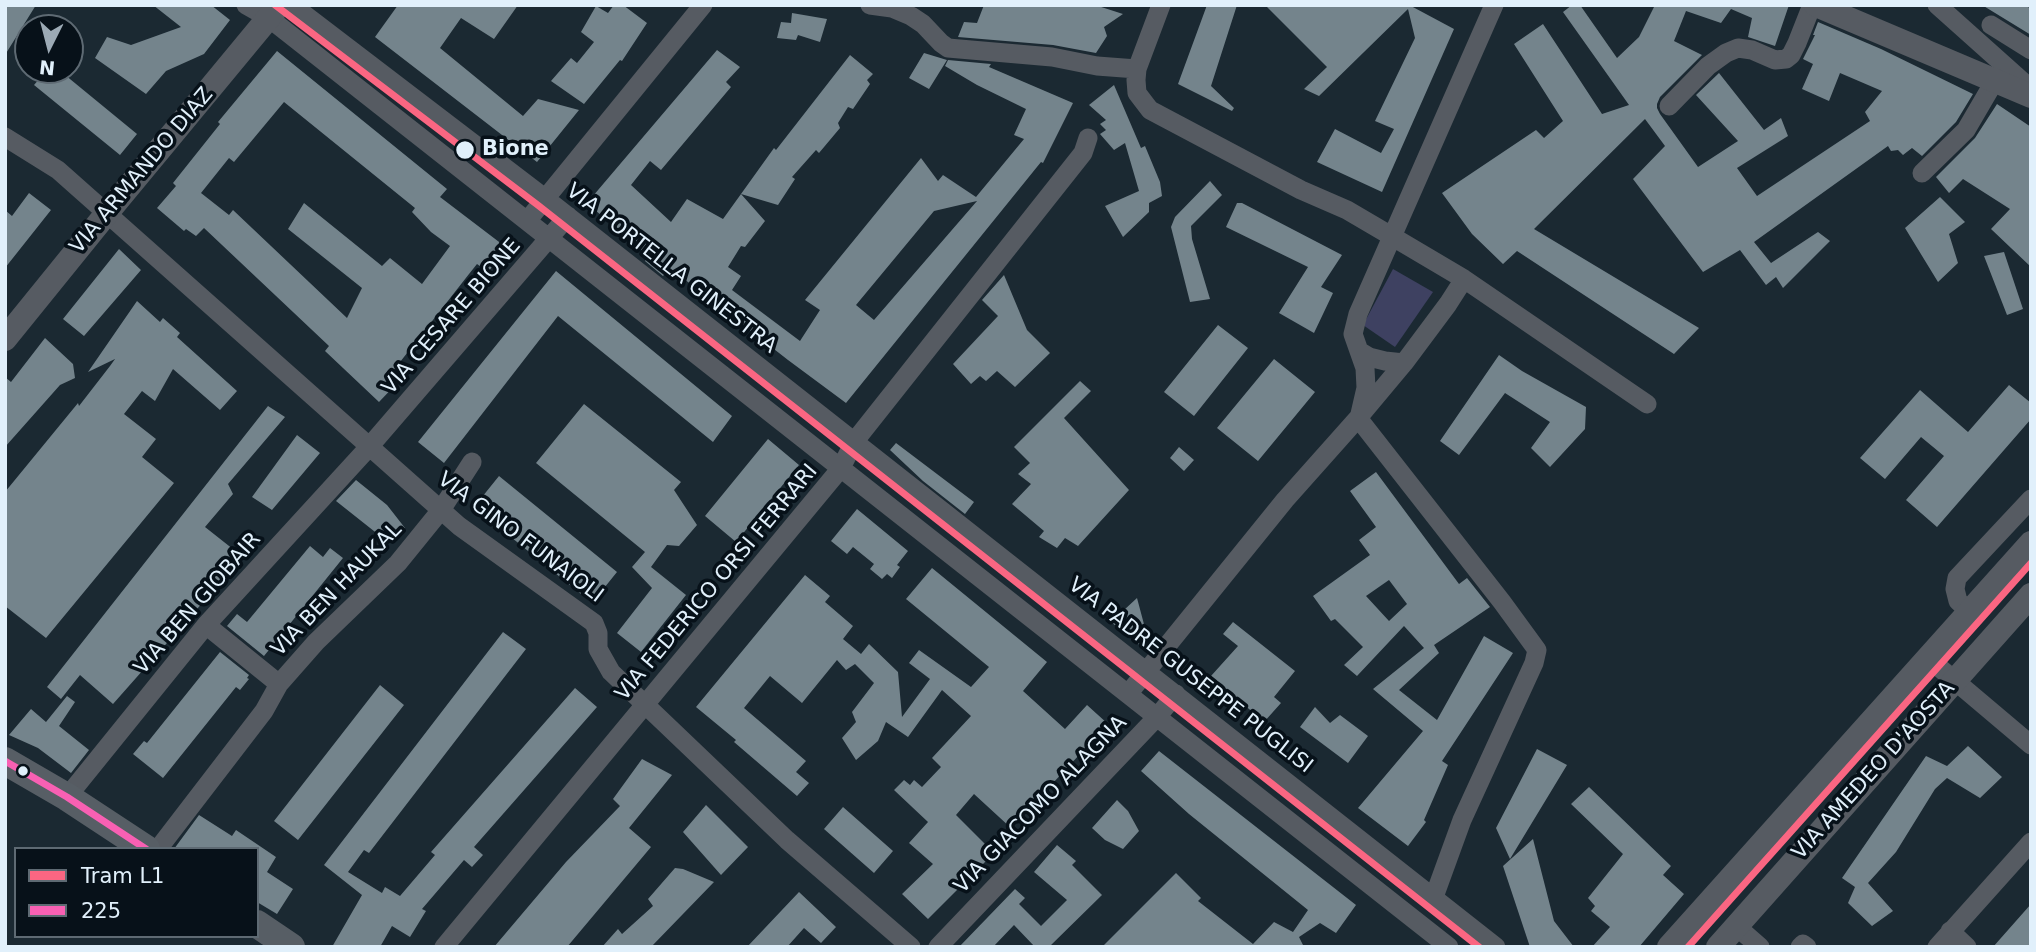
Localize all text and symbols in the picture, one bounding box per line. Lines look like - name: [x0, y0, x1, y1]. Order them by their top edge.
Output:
- north arrow: [14, 14, 84, 84]
- text: N: [38, 56, 56, 80]
- street label: VIA ARMANDO DIAZ: [65, 83, 219, 259]
- place label: Bione: [482, 137, 549, 163]
- marker: Bione: [454, 139, 476, 161]
- street label: VIA PORTELLA GINESTRA: [561, 179, 781, 359]
- street label: VIA CESARE BIONE: [377, 234, 527, 400]
- street label: VIA FEDERICO ORSI FERRARI: [611, 460, 823, 706]
- street label: VIA GINO FUNAIOLI: [432, 467, 608, 609]
- street label: VIA BEN HAUKAL: [267, 518, 407, 662]
- street label: VIA BEN GIOBAIR: [129, 528, 267, 680]
- street label: VIA PADRE GUSEPPE PUGLISI: [1063, 573, 1317, 779]
- street label: VIA AMEDEO D'AOSTA: [1787, 677, 1961, 865]
- street label: VIA GIACOMO ALAGNA: [949, 711, 1133, 899]
- unlabelled marker: [16, 764, 30, 778]
- legend: [14, 847, 259, 938]
- text: Tram L1: [81, 864, 164, 888]
- text: 225: [81, 899, 121, 923]

